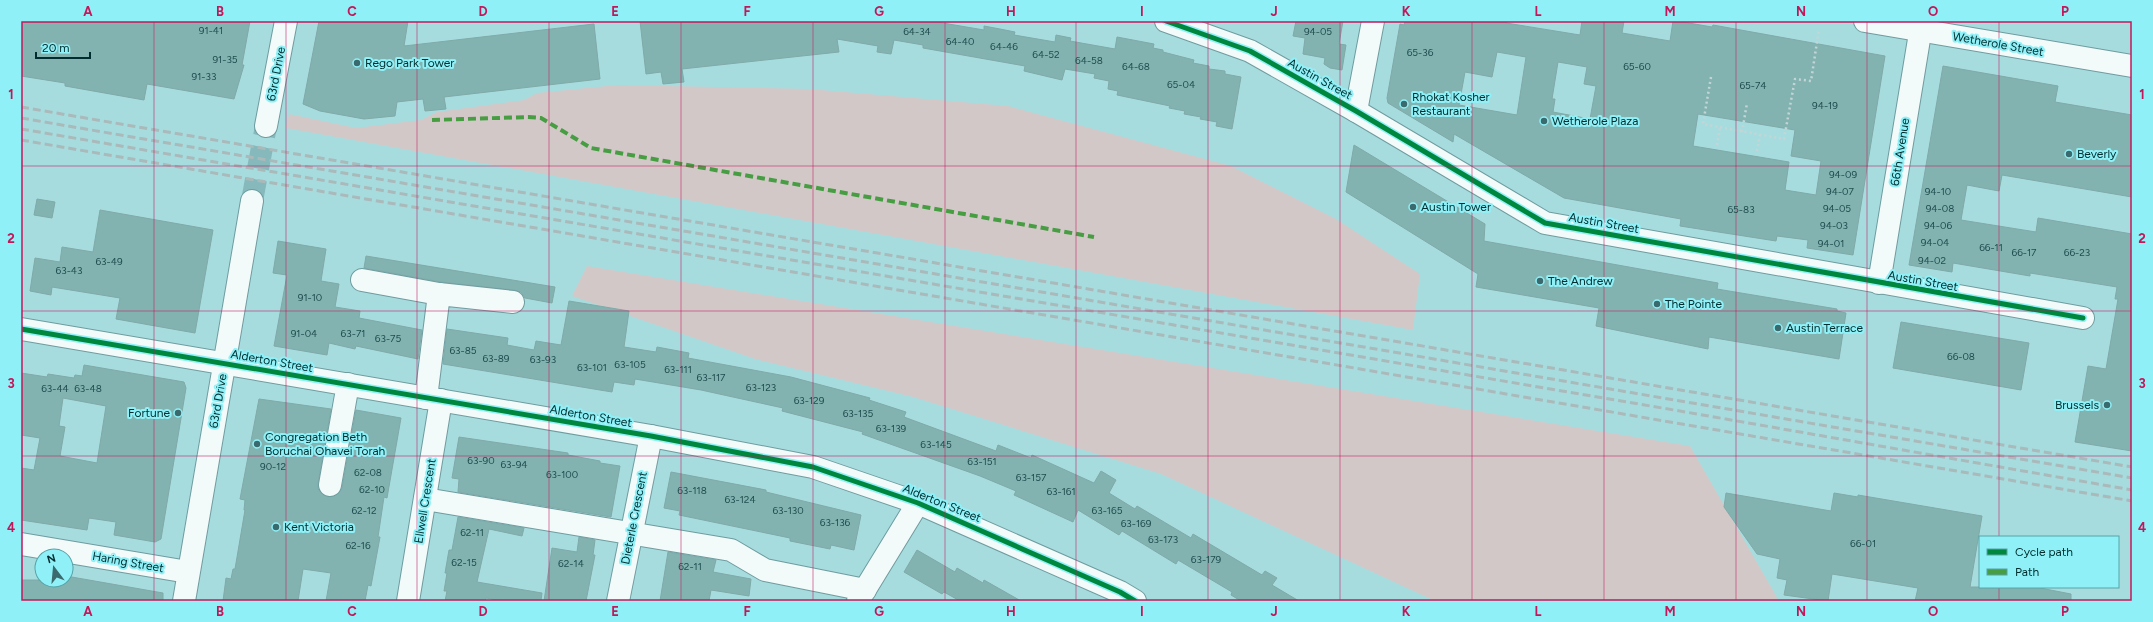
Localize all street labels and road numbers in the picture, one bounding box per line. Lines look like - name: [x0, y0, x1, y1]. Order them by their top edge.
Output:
- street label: Wetherole Street: [1951, 29, 2045, 59]
- street label: 63rd Drive: [264, 45, 288, 102]
- street label: Austin Street: [1286, 56, 1355, 103]
- street label: 66th Avenue: [1888, 117, 1912, 187]
- street label: Austin Street: [1568, 210, 1641, 236]
- street label: Austin Street: [1887, 268, 1960, 294]
- street label: Alderton Street: [230, 347, 315, 375]
- street label: 63rd Drive: [206, 372, 230, 429]
- street label: Alderton Street: [549, 402, 634, 430]
- street label: Ellwell Crescent: [411, 457, 439, 544]
- street label: Dieterle Crescent: [618, 470, 650, 565]
- street label: Alderton Street: [901, 481, 984, 525]
- street label: Haring Street: [91, 549, 165, 575]

